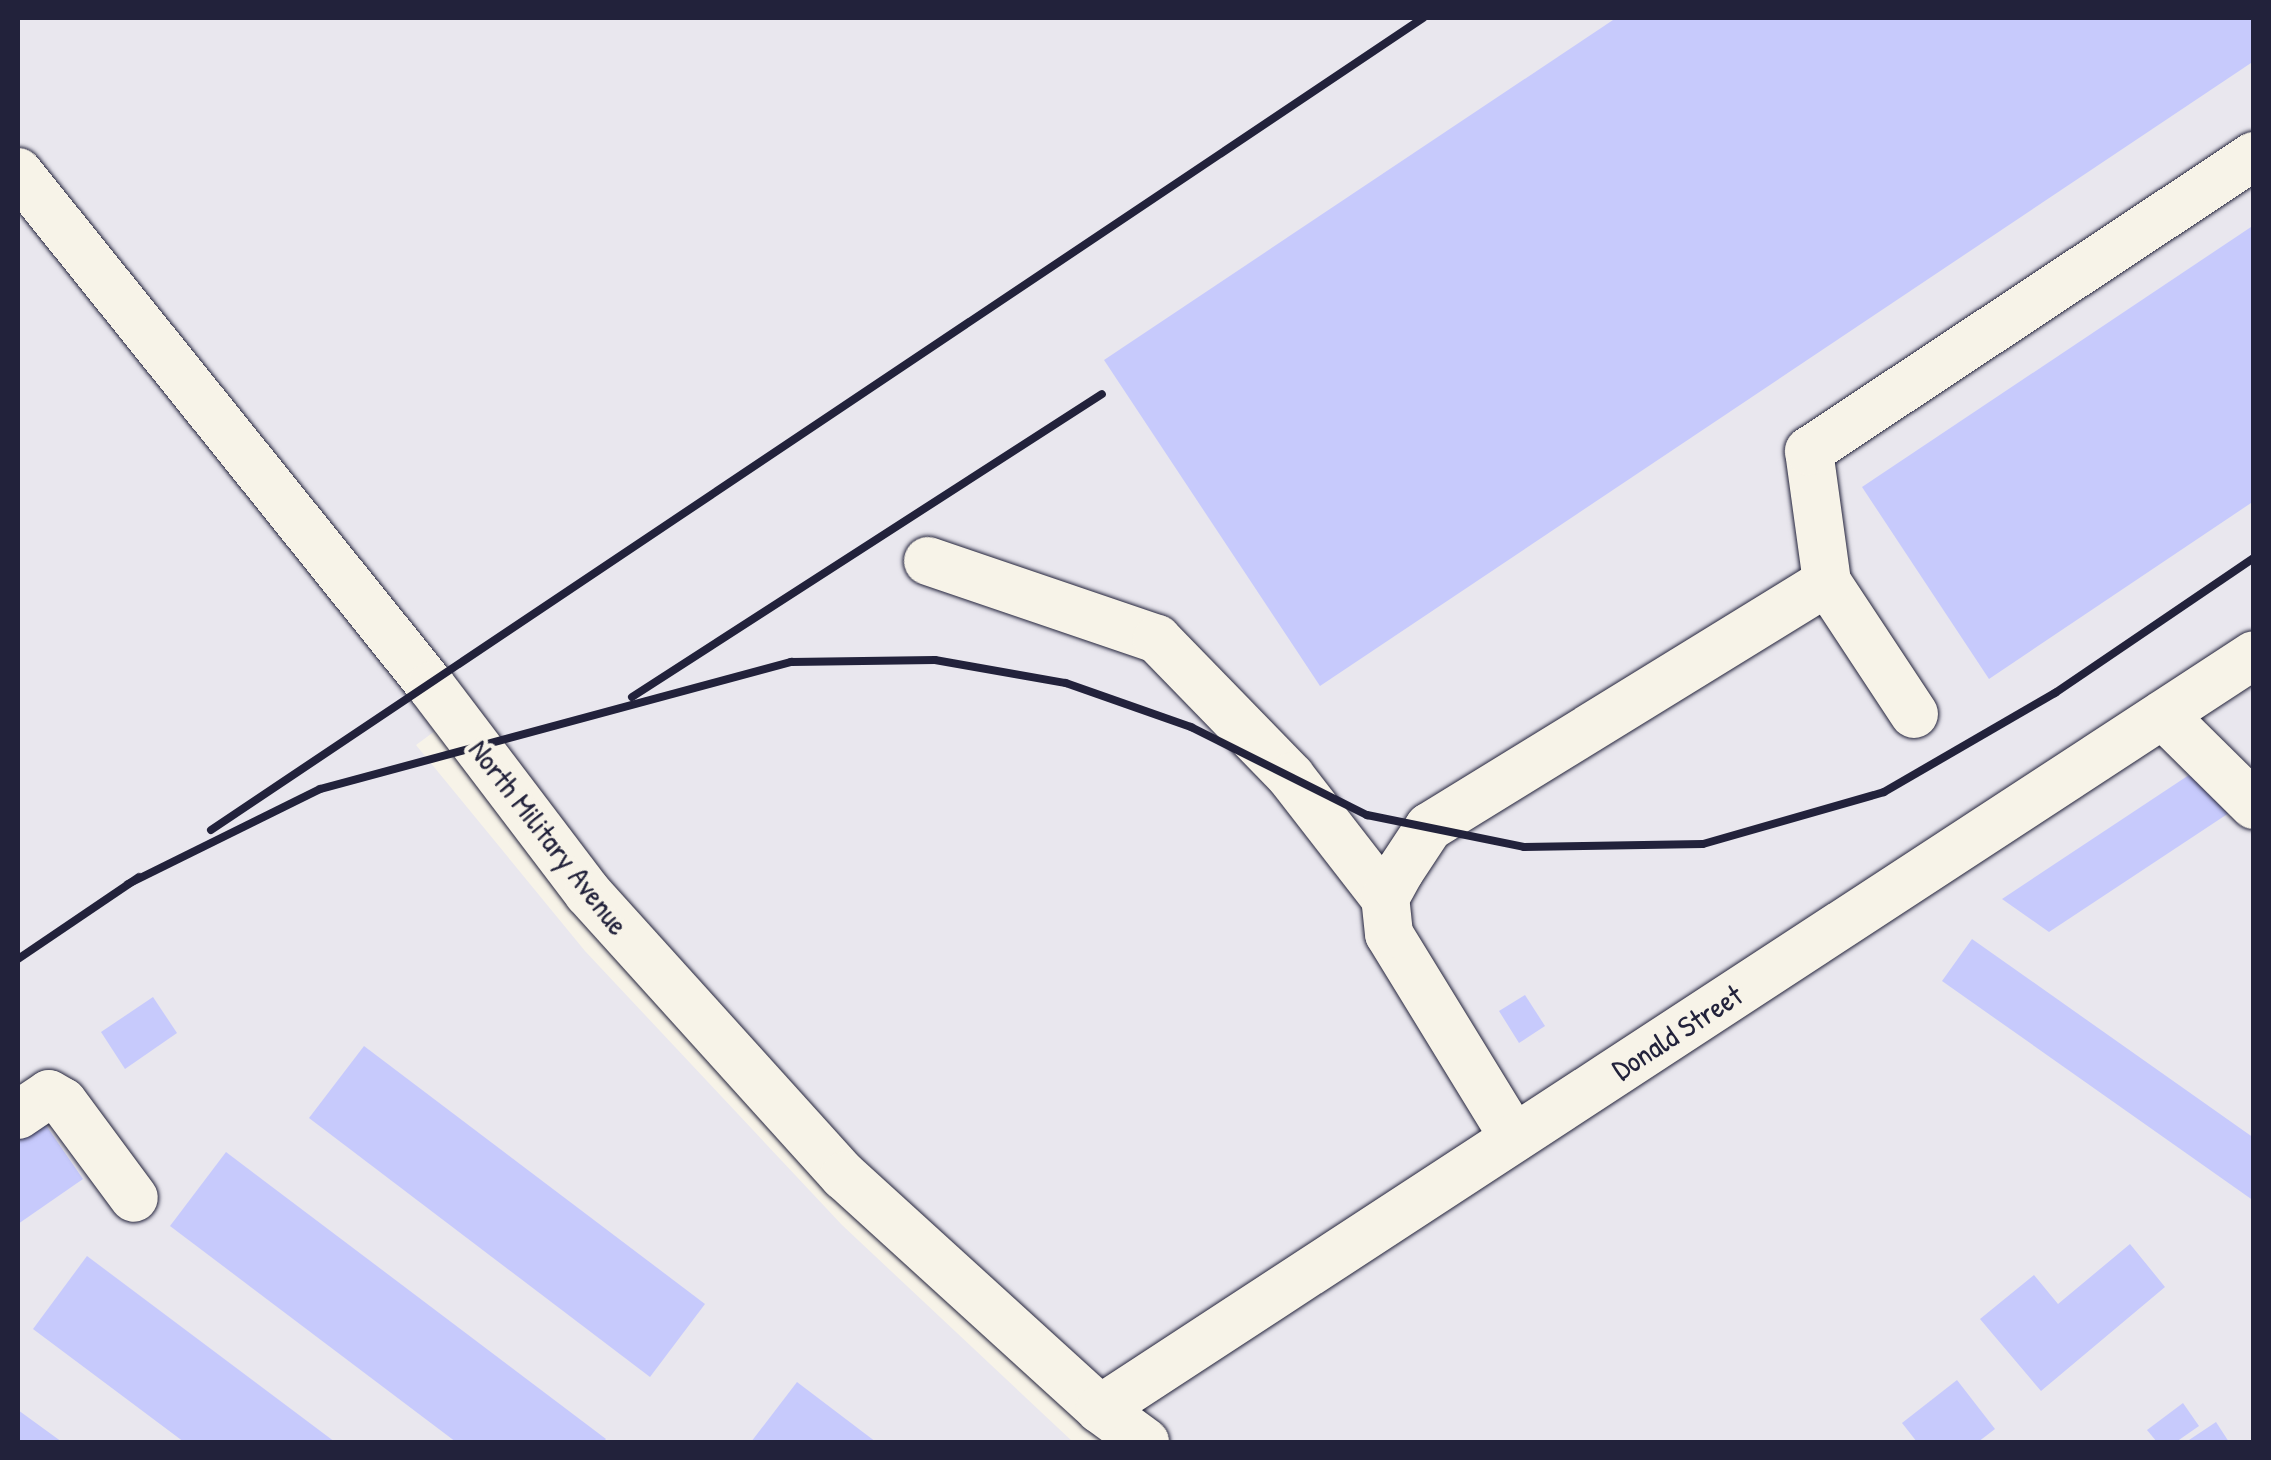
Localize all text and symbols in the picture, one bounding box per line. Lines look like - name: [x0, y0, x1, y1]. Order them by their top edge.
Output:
- street label: North Military Avenue: [462, 732, 636, 942]
- street label: Donald Street: [1605, 977, 1749, 1087]

